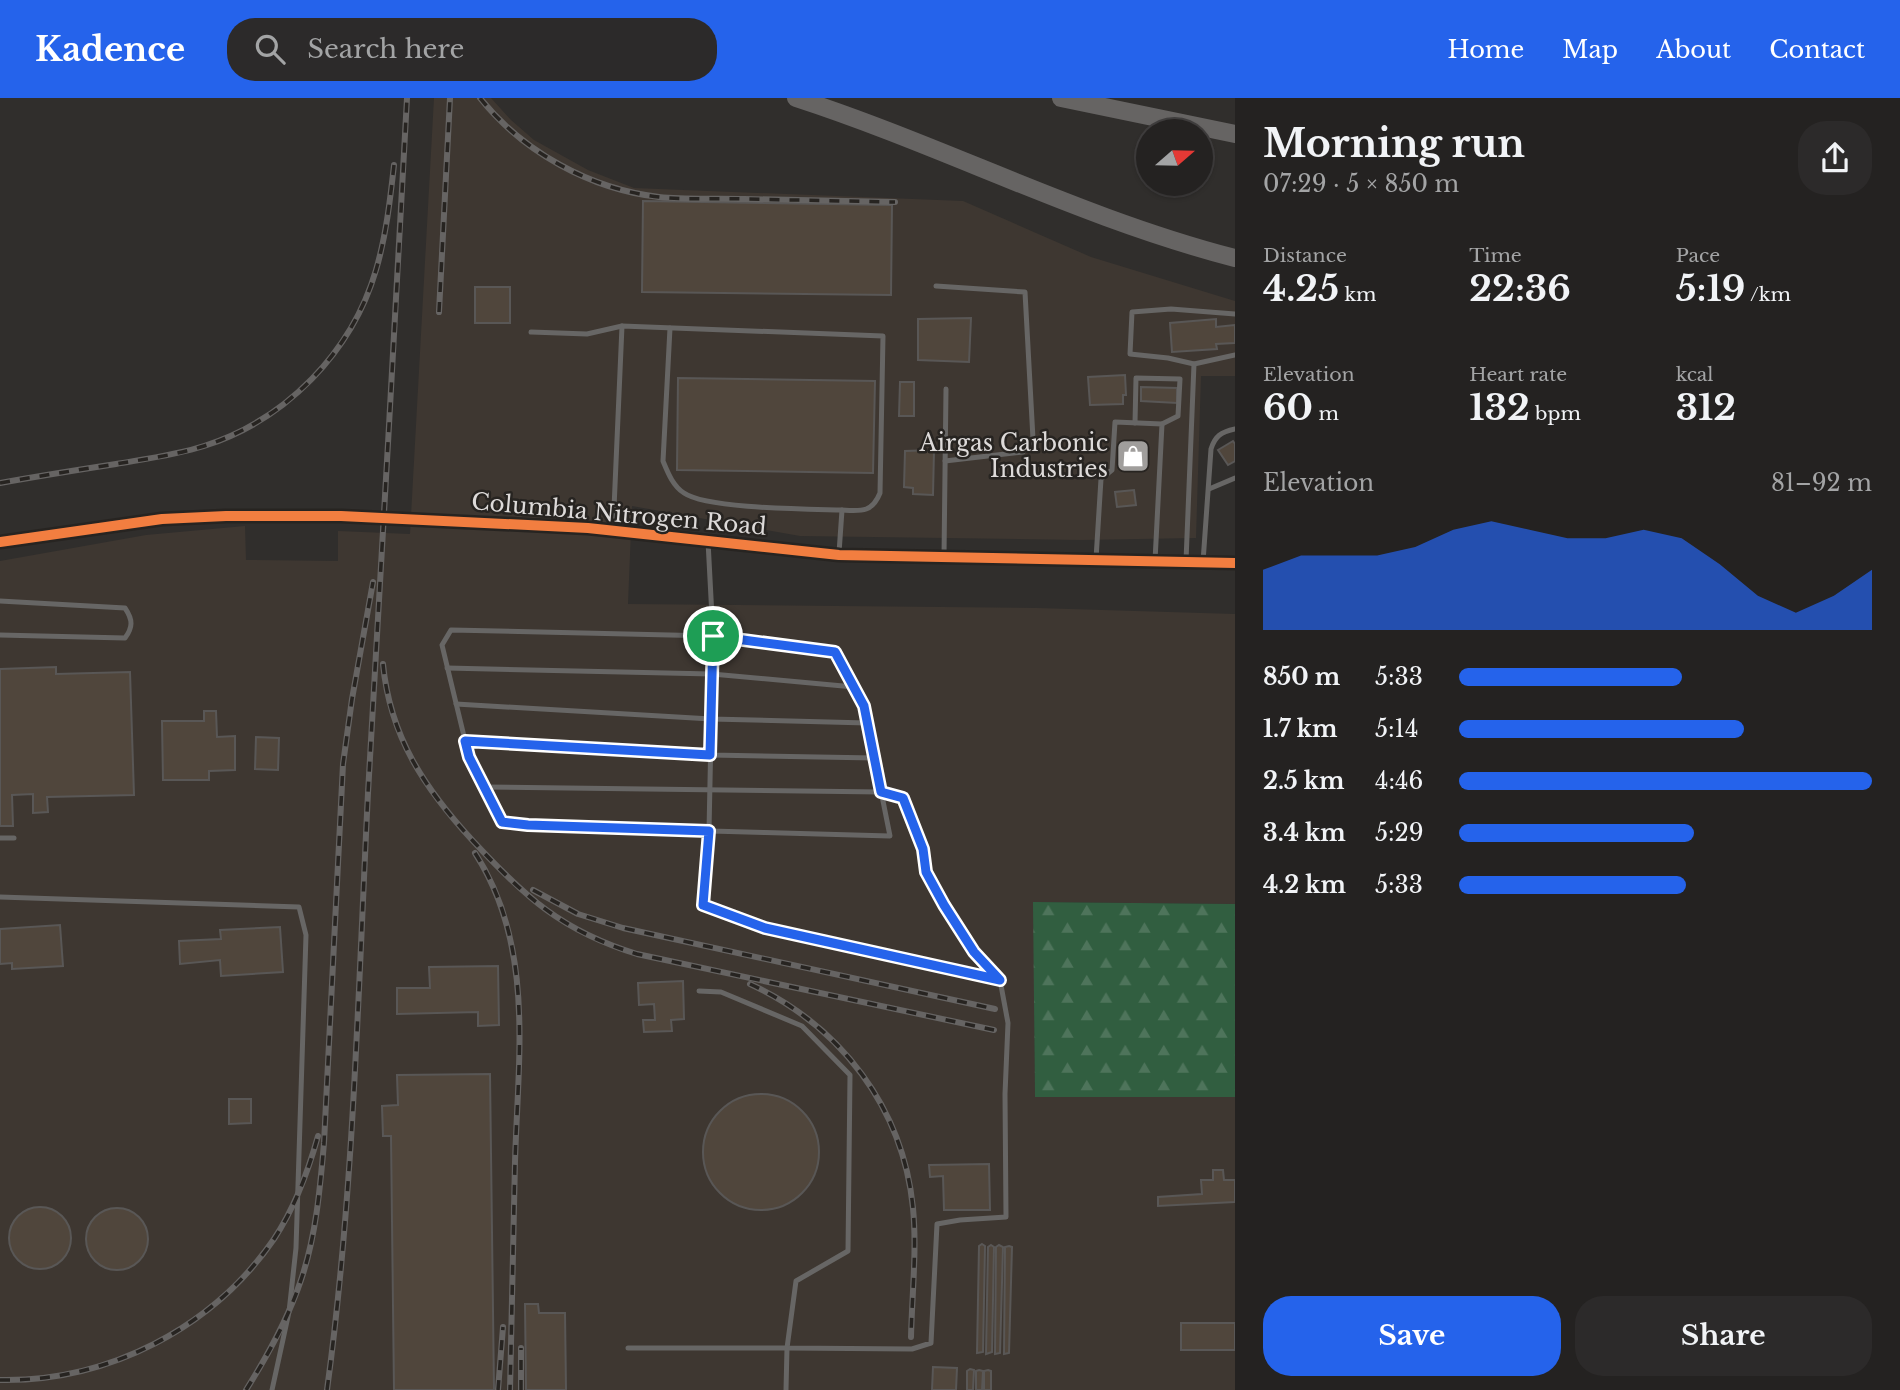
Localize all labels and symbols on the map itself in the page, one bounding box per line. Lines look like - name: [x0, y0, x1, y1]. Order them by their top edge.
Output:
- north arrow: [1136, 119, 1213, 196]
- place label: Airgas Carbonic Industries: [919, 429, 1108, 483]
- shop icon: Airgas Carbonic Industries: [1114, 437, 1152, 475]
- street label: Columbia Nitrogen Road: [470, 487, 768, 541]
- pin: [683, 606, 743, 666]

